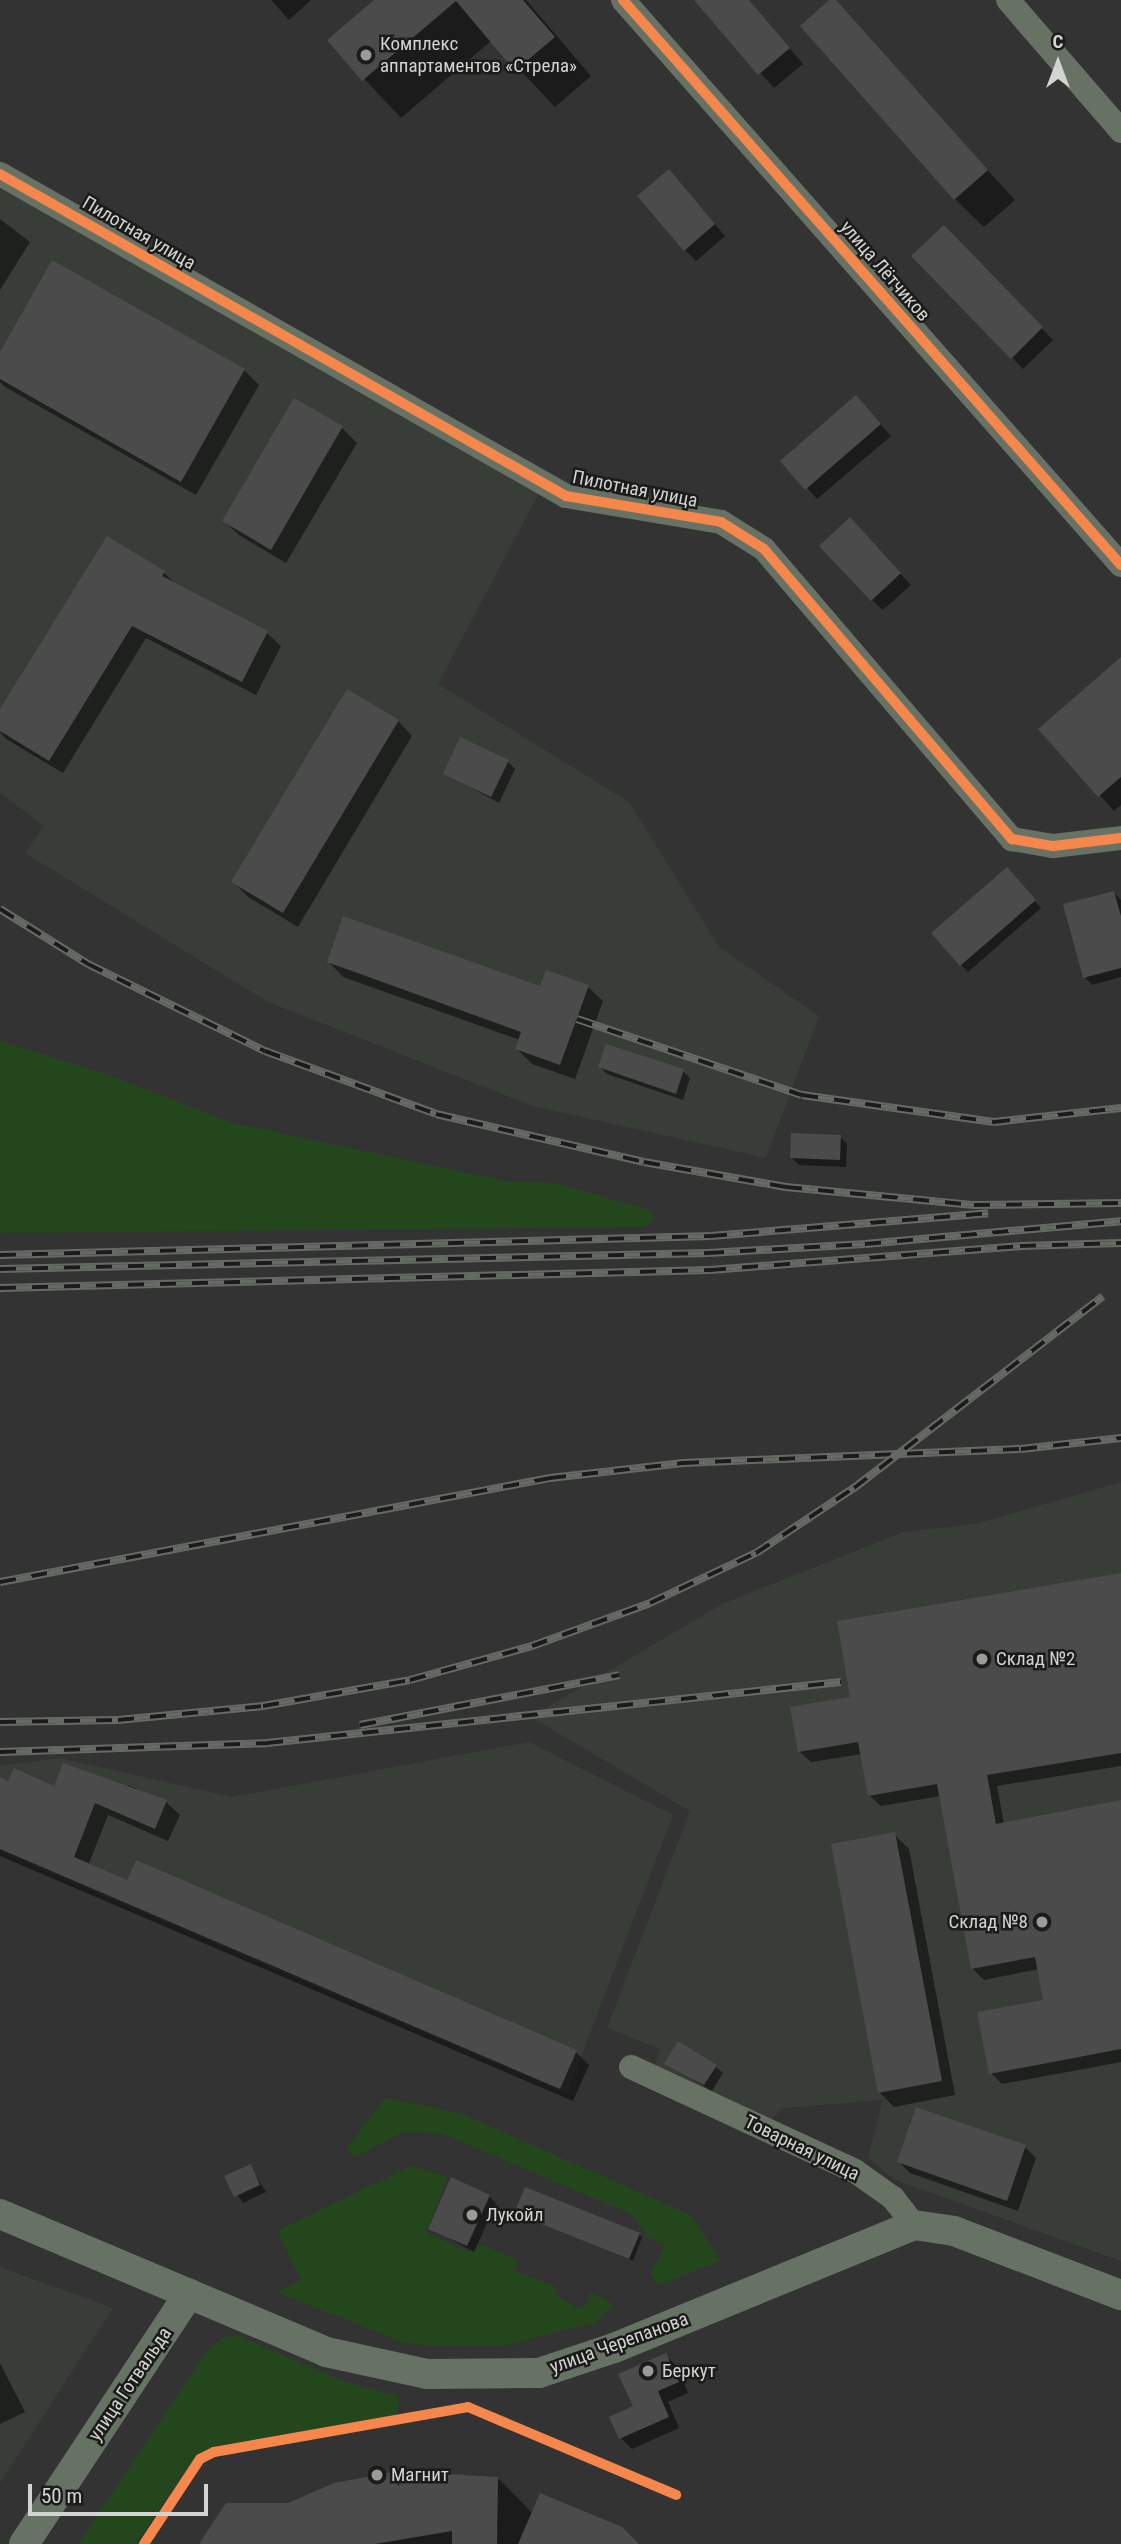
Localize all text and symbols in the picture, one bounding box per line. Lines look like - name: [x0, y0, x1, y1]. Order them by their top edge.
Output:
- north arrow: [1023, 28, 1093, 98]
- text: С: [1053, 30, 1063, 53]
- place label: Комплекс аппартаментов «Стрела»: [380, 33, 577, 77]
- marker: Комплекс аппартаментов «Стрела»: [358, 47, 374, 63]
- street label: Пилотная улица: [78, 191, 200, 275]
- street label: улица Лётчиков: [835, 216, 935, 326]
- street label: Пилотная улица: [571, 466, 699, 512]
- place label: Склад №2: [996, 1648, 1075, 1670]
- marker: Склад №2: [974, 1651, 990, 1667]
- place label: Склад №8: [949, 1911, 1028, 1933]
- marker: Склад №8: [1034, 1914, 1050, 1930]
- street label: Товарная улица: [741, 2110, 863, 2186]
- place label: Лукойл: [486, 2204, 543, 2226]
- marker: Лукойл: [464, 2207, 480, 2223]
- street label: улица Черепанова: [547, 2307, 691, 2379]
- street label: улица Готвальда: [84, 2323, 176, 2445]
- place label: Беркут: [662, 2360, 716, 2382]
- marker: Беркут: [640, 2363, 656, 2379]
- place label: Магнит: [391, 2464, 449, 2486]
- marker: Магнит: [369, 2467, 385, 2483]
- scale bar: [32, 2470, 212, 2514]
- text: 50 m: [41, 2484, 82, 2508]

